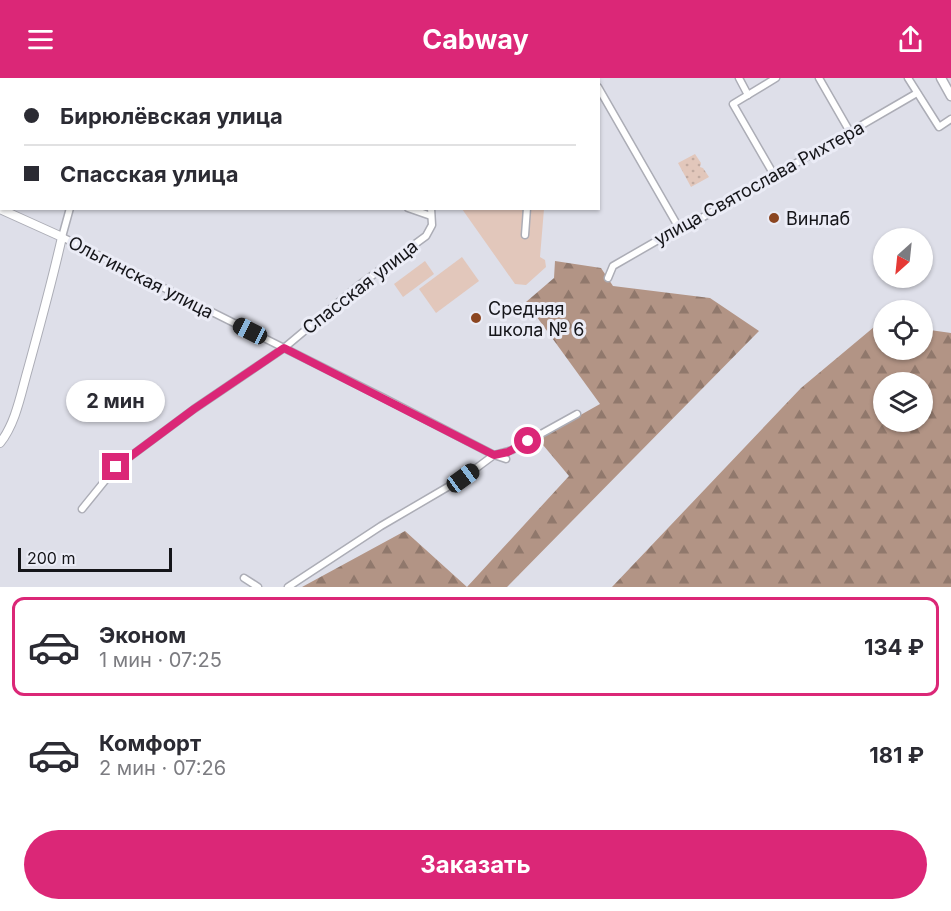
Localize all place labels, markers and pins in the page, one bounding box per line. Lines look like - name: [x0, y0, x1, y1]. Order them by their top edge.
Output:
- place label: Винлаб: [786, 208, 850, 229]
- marker: Винлаб: [767, 211, 781, 225]
- place label: Средняя школа № 6: [488, 298, 584, 340]
- marker: Средняя школа № 6: [469, 311, 483, 325]

